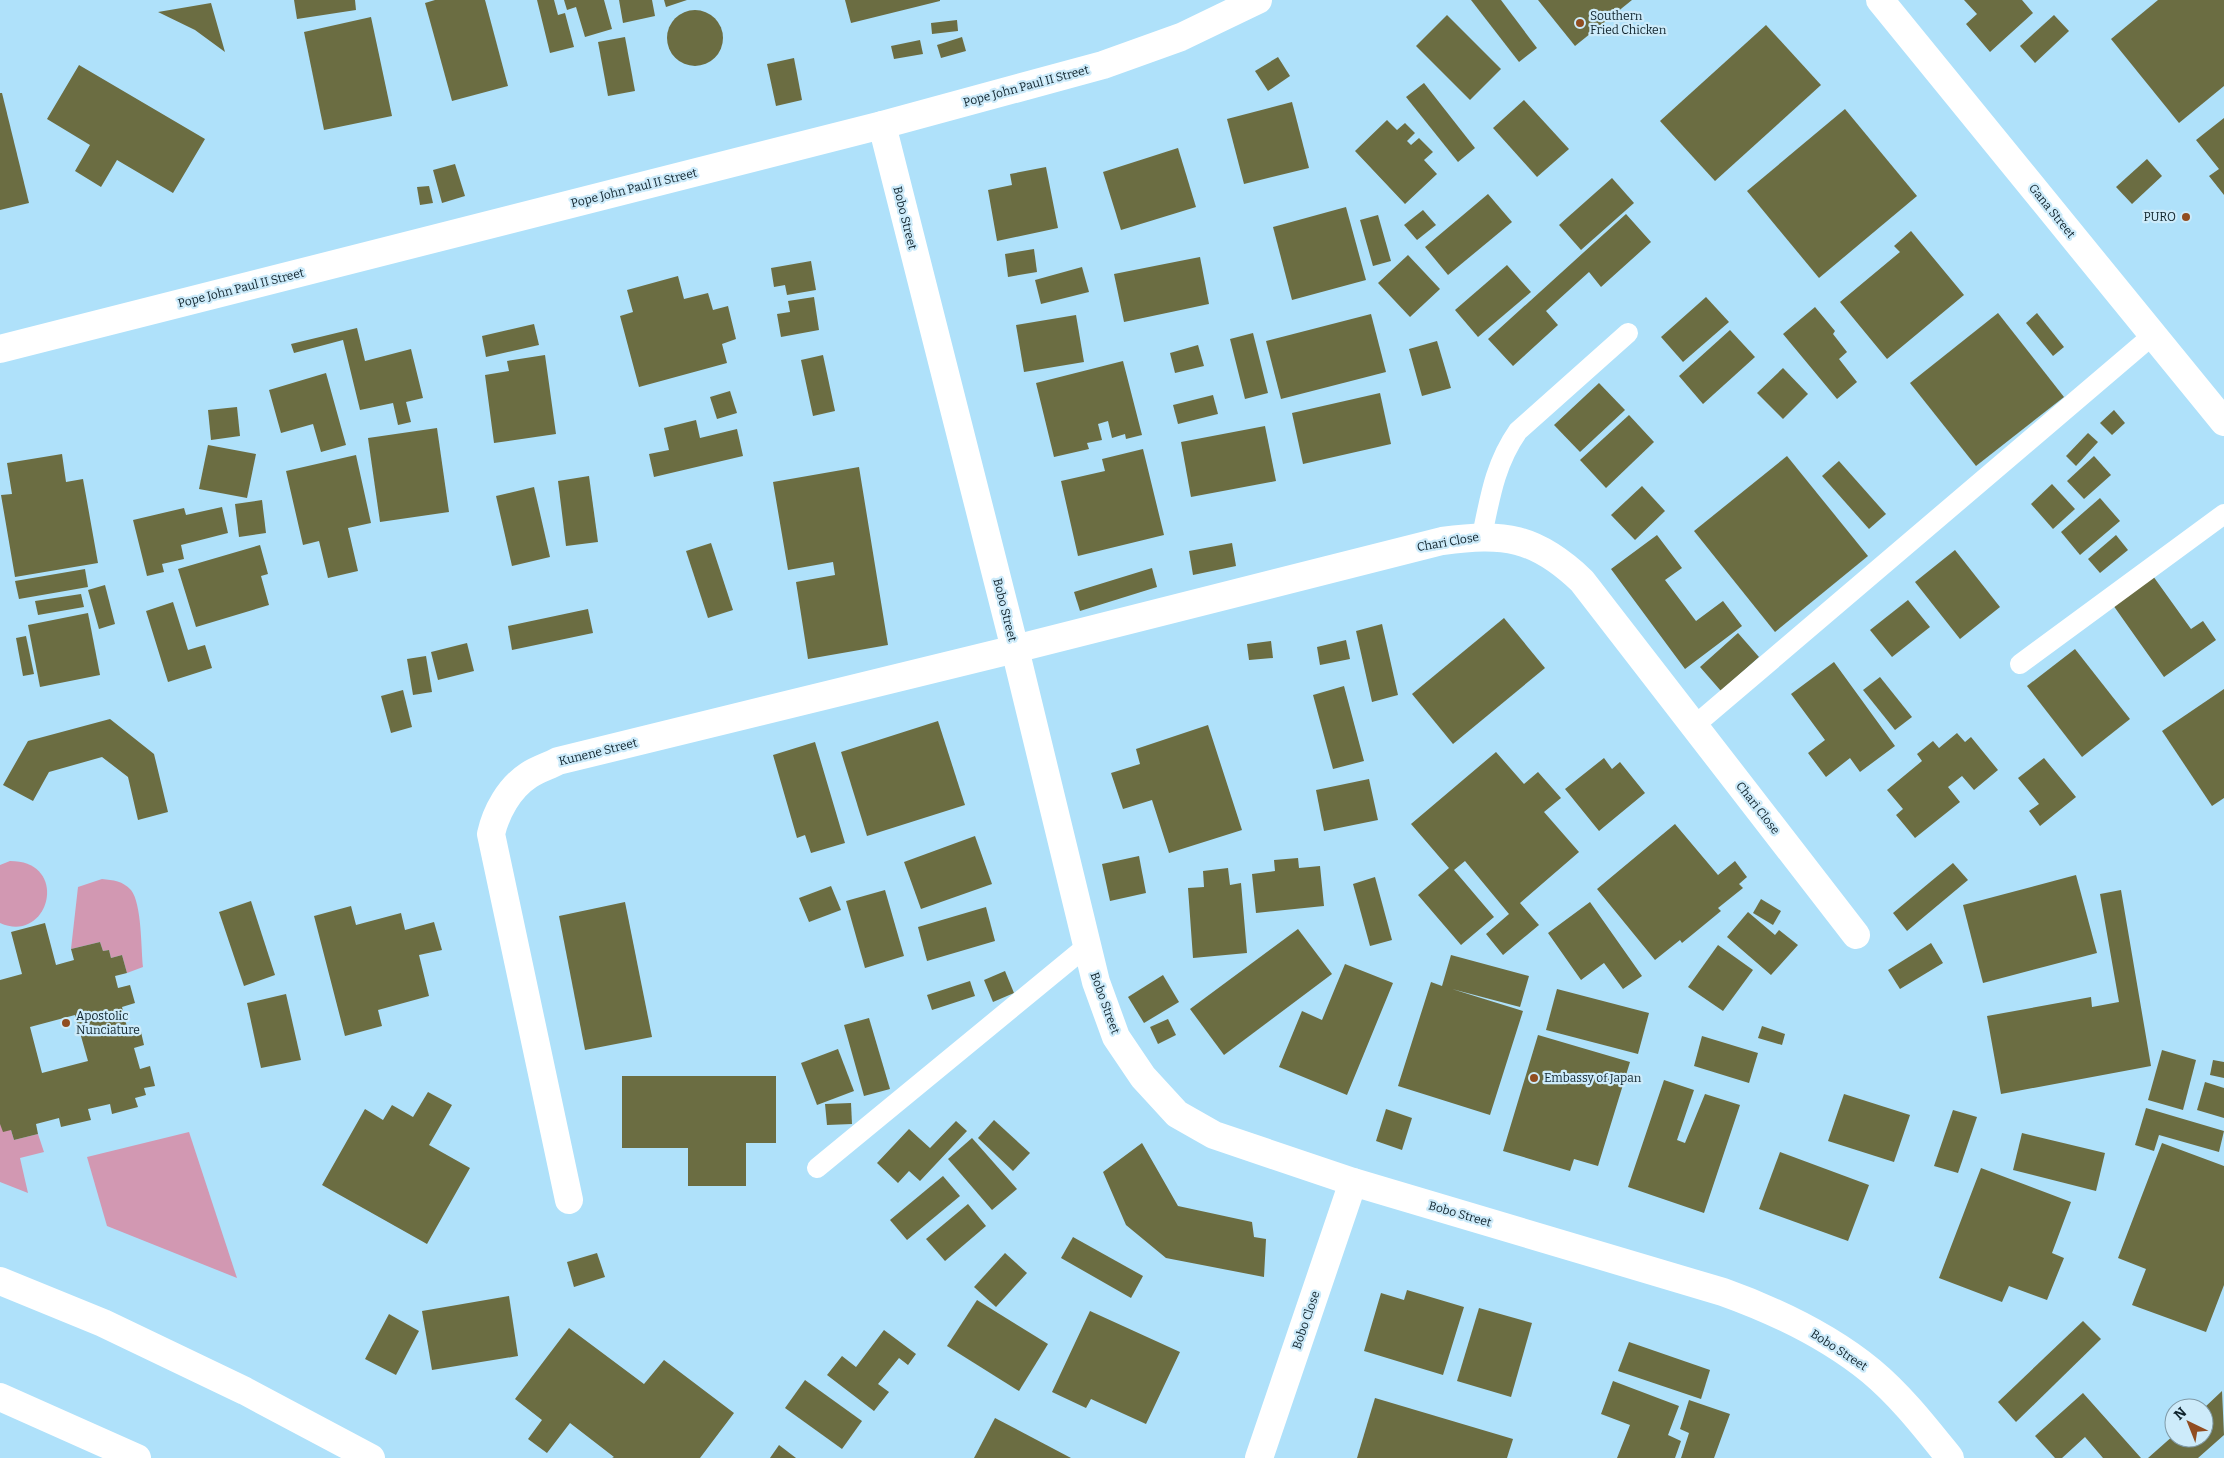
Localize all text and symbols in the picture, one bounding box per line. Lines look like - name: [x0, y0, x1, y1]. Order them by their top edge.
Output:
- place label: Southern Fried Chicken: [1590, 9, 1667, 37]
- marker: Southern Fried Chicken: [1574, 17, 1586, 29]
- street label: Pope John Paul II Street: [962, 62, 1091, 110]
- street label: Pope John Paul II Street: [569, 165, 699, 210]
- street label: Gana Street: [2026, 181, 2079, 241]
- street label: Bobo Street: [890, 185, 920, 252]
- place label: PURO: [2144, 210, 2176, 224]
- marker: PURO: [2180, 211, 2192, 223]
- street label: Pope John Paul II Street: [176, 265, 306, 310]
- street label: Chari Close: [1416, 530, 1480, 554]
- street label: Bobo Street: [990, 577, 1020, 644]
- street label: Kunene Street: [557, 735, 639, 768]
- street label: Chari Close: [1733, 779, 1783, 837]
- street label: Bobo Street: [1087, 970, 1123, 1036]
- place label: Apostolic Nunciature: [76, 1009, 140, 1037]
- marker: Apostolic Nunciature: [60, 1017, 72, 1029]
- place label: Embassy of Japan: [1544, 1071, 1642, 1085]
- marker: Embassy of Japan: [1528, 1072, 1540, 1084]
- street label: Bobo Street: [1427, 1198, 1494, 1230]
- street label: Bobo Close: [1289, 1289, 1323, 1351]
- street label: Bobo Street: [1808, 1327, 1870, 1374]
- north arrow: [2164, 1398, 2214, 1448]
- text: N: [2171, 1404, 2190, 1424]

